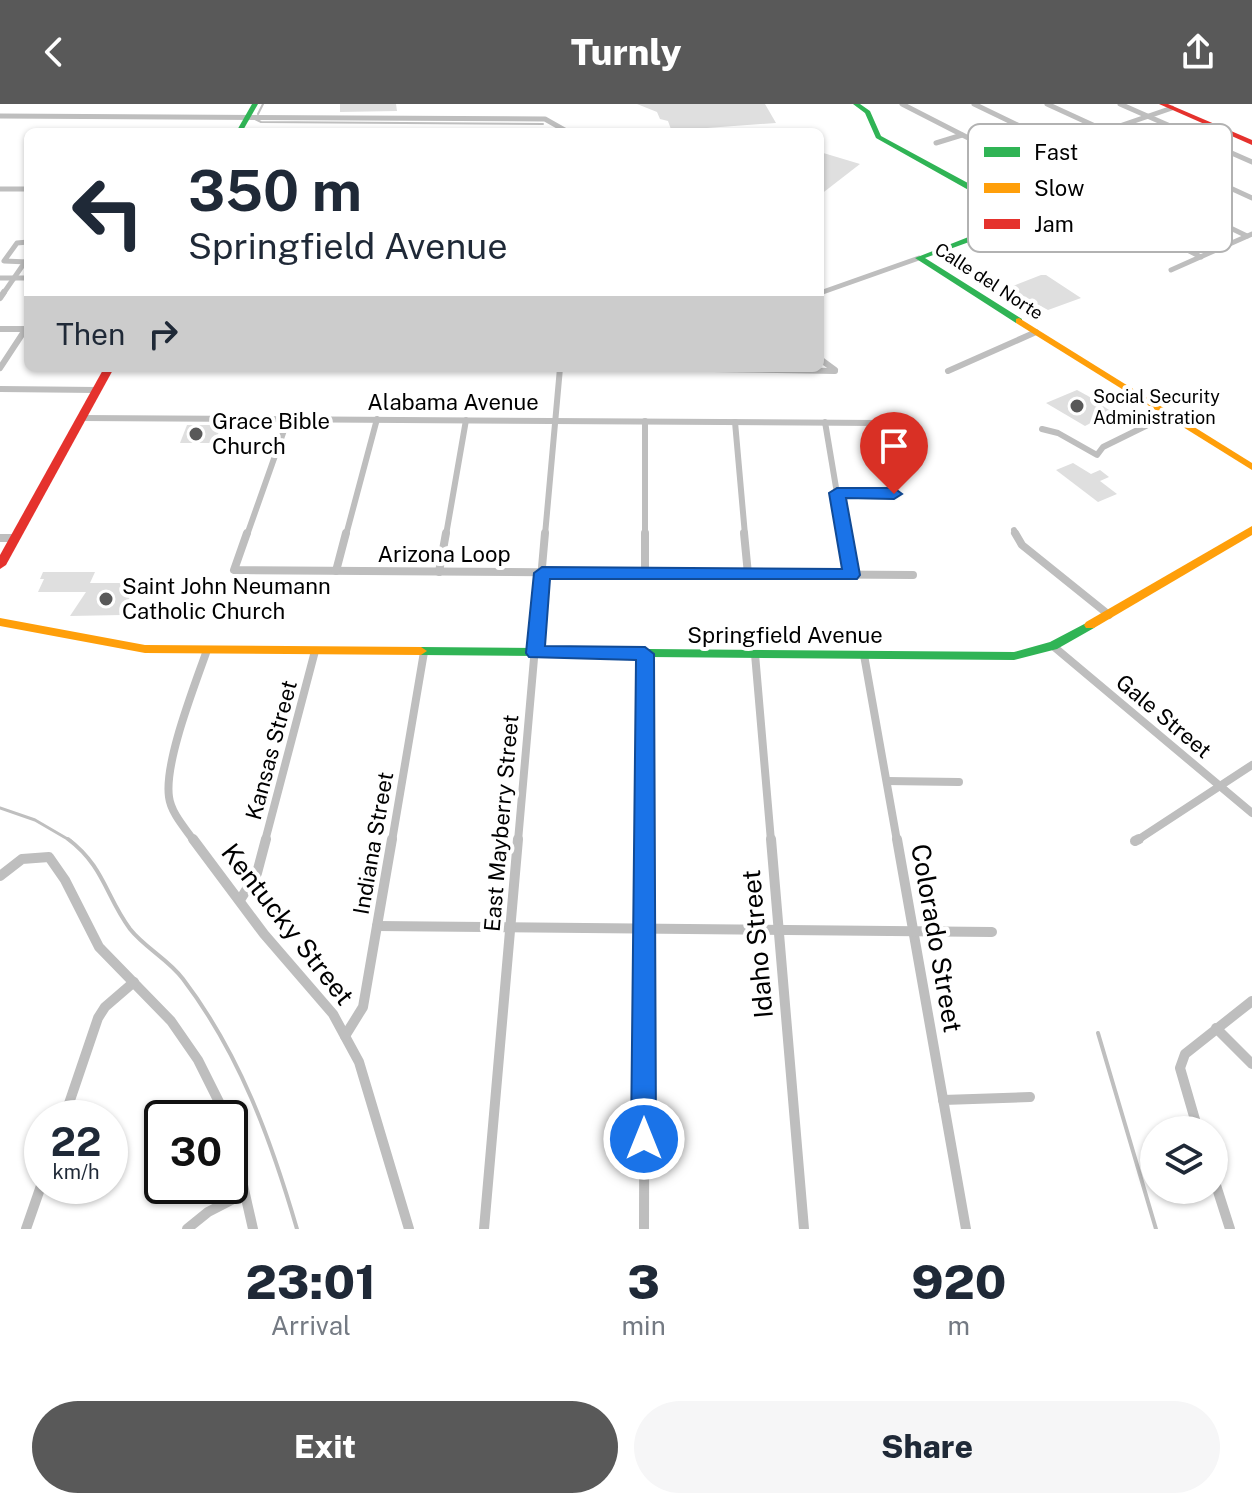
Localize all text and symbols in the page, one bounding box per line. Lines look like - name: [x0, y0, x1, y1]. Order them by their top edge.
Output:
- icon: back: [32, 30, 76, 74]
- icon: share: [1176, 30, 1220, 74]
- text: Turnly: [571, 31, 681, 73]
- legend: [968, 124, 1232, 252]
- text: Fast: [1034, 139, 1078, 165]
- text: 350 m: [188, 158, 362, 224]
- icon: left: [56, 160, 160, 264]
- text: Slow: [1034, 175, 1084, 201]
- text: Jam: [1034, 211, 1074, 237]
- text: Springfield Avenue: [188, 225, 508, 267]
- street label: Calle del Norte: [931, 238, 1047, 324]
- icon: right: [141, 312, 185, 356]
- text: Then: [56, 316, 125, 352]
- place label: Social Security Administration: [1093, 386, 1220, 428]
- street label: Alabama Avenue: [367, 389, 539, 415]
- marker: Social Security Administration: [1068, 397, 1086, 415]
- place label: Grace Bible Church: [212, 408, 330, 459]
- pin: [860, 412, 928, 494]
- icon: arrive: [872, 424, 916, 468]
- marker: Grace Bible Church: [187, 425, 205, 443]
- street label: Arizona Loop: [377, 541, 511, 567]
- place label: Saint John Neumann Catholic Church: [122, 573, 331, 624]
- marker: Saint John Neumann Catholic Church: [97, 590, 115, 608]
- street label: Springfield Avenue: [687, 622, 883, 648]
- street label: Gale Street: [1111, 669, 1217, 763]
- street label: Kansas Street: [240, 677, 302, 823]
- street label: East Mayberry Street: [479, 713, 523, 933]
- street label: Indiana Street: [348, 770, 398, 916]
- street label: Kentucky Street: [215, 837, 361, 1011]
- street label: Colorado Street: [905, 841, 969, 1035]
- street label: Idaho Street: [735, 869, 779, 1019]
- position arrow: [602, 1097, 686, 1181]
- speed limit sign: 30: [144, 1100, 248, 1204]
- map controls: [1140, 1116, 1228, 1204]
- button: layers: [1140, 1116, 1228, 1204]
- text: 22: [51, 1118, 101, 1165]
- text: km/h: [52, 1160, 100, 1184]
- text: 23:01: [245, 1253, 376, 1310]
- text: 3: [627, 1253, 660, 1310]
- text: 920: [911, 1253, 1007, 1310]
- text: Arrival: [271, 1310, 351, 1341]
- text: min: [622, 1310, 666, 1341]
- text: m: [948, 1310, 970, 1341]
- button: Exit: [32, 1401, 618, 1493]
- button: Share: [634, 1401, 1220, 1493]

